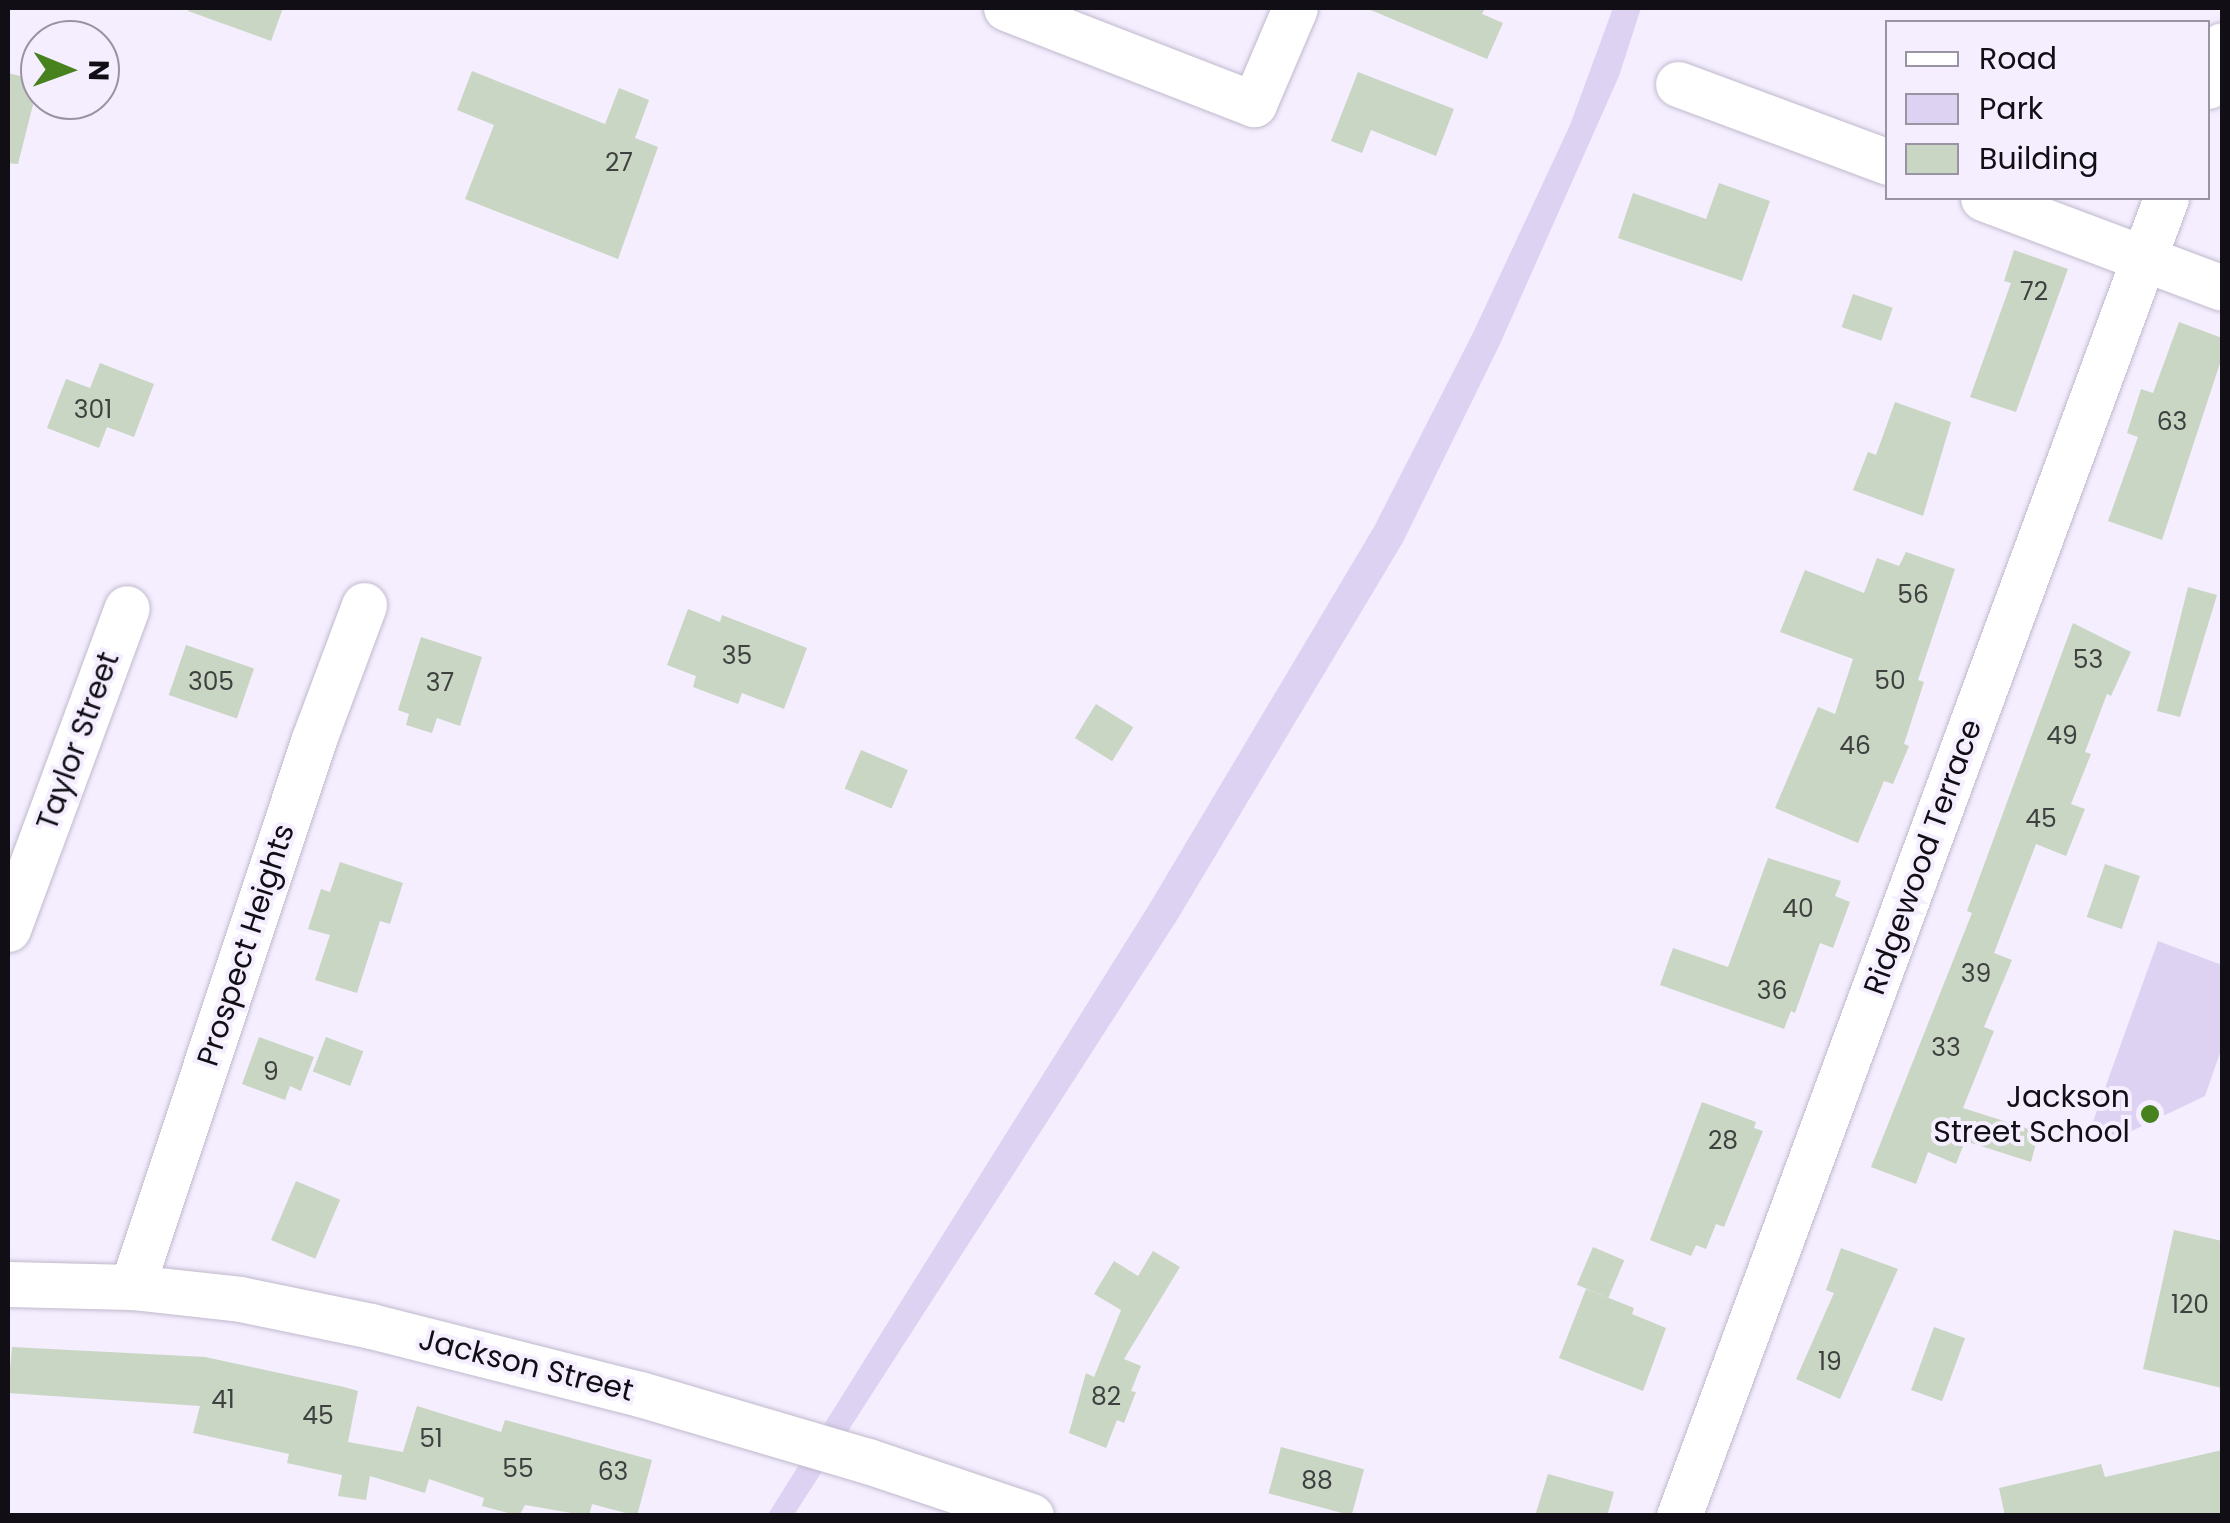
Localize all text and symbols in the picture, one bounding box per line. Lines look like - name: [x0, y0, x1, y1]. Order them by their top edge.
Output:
- north arrow: [20, 20, 120, 120]
- legend: [1885, 20, 2210, 200]
- text: Road: [1979, 37, 2057, 80]
- text: N: [79, 60, 118, 81]
- text: Park: [1979, 87, 2043, 130]
- text: Building: [1979, 137, 2099, 180]
- house number: 27: [605, 148, 633, 178]
- house number: 72: [2020, 277, 2048, 307]
- house number: 301: [74, 395, 112, 425]
- house number: 63: [2157, 407, 2187, 437]
- house number: 56: [1897, 580, 1929, 610]
- house number: 35: [722, 641, 752, 671]
- house number: 53: [2073, 645, 2103, 675]
- street label: Taylor Street: [29, 647, 127, 835]
- house number: 50: [1874, 666, 1906, 696]
- house number: 305: [188, 667, 234, 697]
- house number: 37: [426, 668, 454, 698]
- street label: Ridgewood Terrace: [1856, 714, 1990, 1000]
- house number: 49: [2046, 721, 2078, 751]
- house number: 46: [1839, 731, 1871, 761]
- house number: 45: [2025, 804, 2057, 834]
- street label: Prospect Heights: [190, 819, 302, 1071]
- house number: 40: [1782, 894, 1814, 924]
- house number: 39: [1961, 959, 1991, 989]
- house number: 36: [1757, 976, 1787, 1006]
- house number: 33: [1931, 1033, 1961, 1063]
- house number: 9: [263, 1057, 279, 1087]
- place label: Jackson Street School: [1933, 1079, 2130, 1150]
- marker: Jackson Street School: [2139, 1103, 2161, 1125]
- house number: 28: [1708, 1126, 1738, 1156]
- house number: 120: [2171, 1290, 2209, 1320]
- street label: Jackson Street: [415, 1321, 637, 1409]
- house number: 19: [1818, 1347, 1842, 1377]
- house number: 82: [1091, 1382, 1121, 1412]
- house number: 41: [211, 1385, 235, 1415]
- house number: 45: [302, 1401, 334, 1431]
- house number: 51: [419, 1424, 443, 1454]
- house number: 55: [502, 1454, 534, 1484]
- house number: 63: [598, 1457, 628, 1487]
- house number: 88: [1301, 1466, 1333, 1496]

